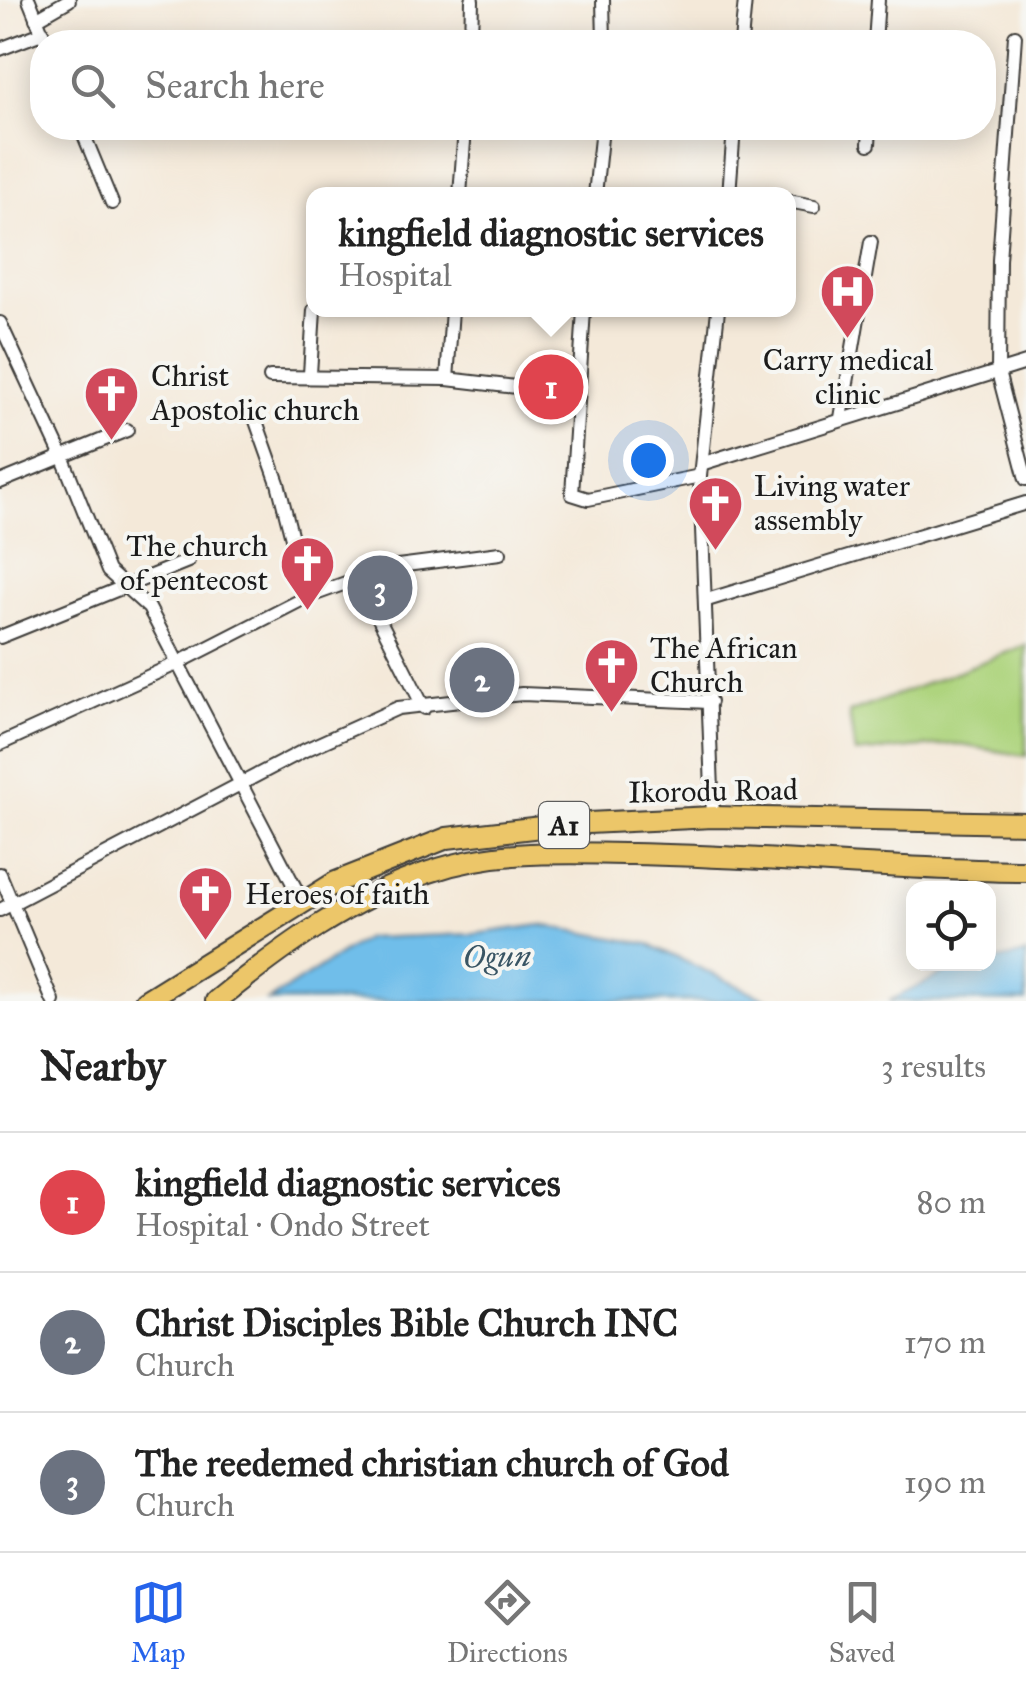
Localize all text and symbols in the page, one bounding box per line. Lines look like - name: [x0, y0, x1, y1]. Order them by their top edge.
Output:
- search box: [30, 30, 996, 140]
- icon: search: [65, 58, 120, 113]
- text: Search here: [145, 62, 325, 108]
- popup: [306, 187, 796, 317]
- text: kingfield diagnostic services: [338, 210, 764, 256]
- text: Hospital: [338, 256, 452, 295]
- hospital icon: Carry medical clinic: [818, 262, 878, 341]
- place label: Carry medical clinic: [763, 342, 934, 412]
- pin: 1: [518, 350, 584, 424]
- place label: Christ Apostolic church: [149, 358, 360, 428]
- church icon: Christ Apostolic church: [82, 363, 142, 442]
- your location: [623, 435, 674, 486]
- place label: Living water assembly: [754, 468, 911, 538]
- church icon: Living water assembly: [685, 473, 745, 552]
- place label: The church of pentecost: [120, 528, 268, 598]
- church icon: The church of pentecost: [277, 533, 337, 612]
- pin: 3: [348, 550, 412, 626]
- place label: The African Church: [650, 630, 797, 700]
- church icon: The African Church: [581, 635, 641, 714]
- pin: 2: [450, 642, 514, 718]
- street label: Ikorodu Road: [628, 772, 798, 810]
- road number: A1: [539, 802, 589, 848]
- church icon: Heroes of faith: [176, 864, 236, 943]
- place label: Heroes of faith: [245, 876, 430, 912]
- map controls: [906, 881, 996, 971]
- button: locate: [906, 881, 996, 971]
- water label: Ogun: [463, 936, 532, 977]
- text: Nearby: [40, 1040, 165, 1092]
- text: 3 results: [881, 1047, 986, 1086]
- text: kingfield diagnostic services: [135, 1160, 561, 1206]
- text: 1: [66, 1183, 79, 1222]
- text: 80 m: [917, 1183, 986, 1222]
- text: Hospital · Ondo Street: [135, 1206, 430, 1245]
- text: Christ Disciples Bible Church INC: [135, 1300, 678, 1346]
- text: 2: [65, 1323, 80, 1362]
- text: 170 m: [904, 1323, 986, 1362]
- text: Church: [135, 1346, 235, 1385]
- text: The reedemed christian church of God: [135, 1440, 729, 1486]
- text: 3: [66, 1463, 79, 1502]
- text: 190 m: [904, 1463, 986, 1502]
- text: Church: [135, 1486, 235, 1525]
- tab: Map: [131, 1575, 186, 1670]
- tab: Directions: [447, 1575, 568, 1670]
- tab: Saved: [829, 1575, 895, 1670]

